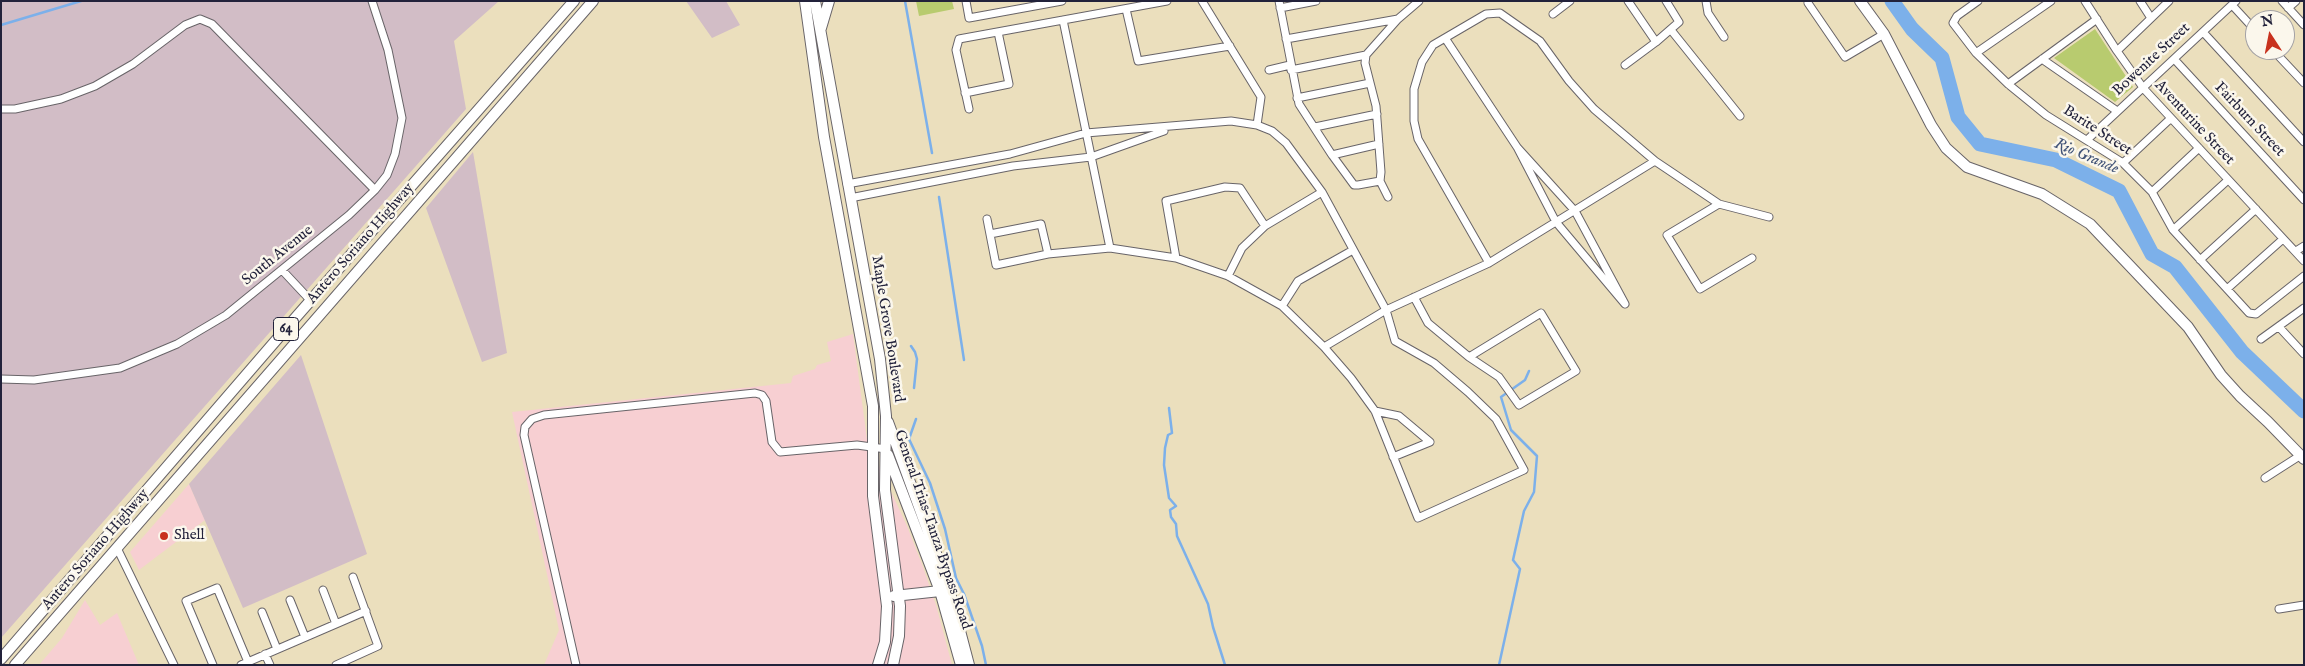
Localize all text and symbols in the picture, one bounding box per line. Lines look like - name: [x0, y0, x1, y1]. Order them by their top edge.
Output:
- north arrow: [2245, 10, 2295, 60]
- text: N: [2260, 11, 2275, 31]
- street label: Bowenite Street: [2110, 20, 2194, 100]
- street label: Aventurine Street: [2150, 77, 2238, 169]
- street label: Fairburn Street: [2210, 79, 2288, 161]
- street label: Barite Street: [2059, 102, 2135, 160]
- water label: Rio Grande: [2051, 135, 2121, 179]
- street label: Antero Soriano Highway: [304, 180, 418, 308]
- street label: South Avenue: [239, 222, 317, 290]
- street label: Maple Grove Boulevard: [867, 254, 907, 404]
- road number: 64: [274, 318, 298, 340]
- street label: General Trias–Tanza Bypass Road: [889, 428, 975, 632]
- street label: Antero Soriano Highway: [39, 486, 153, 614]
- place label: Shell: [174, 527, 205, 545]
- marker: Shell: [158, 530, 170, 542]

